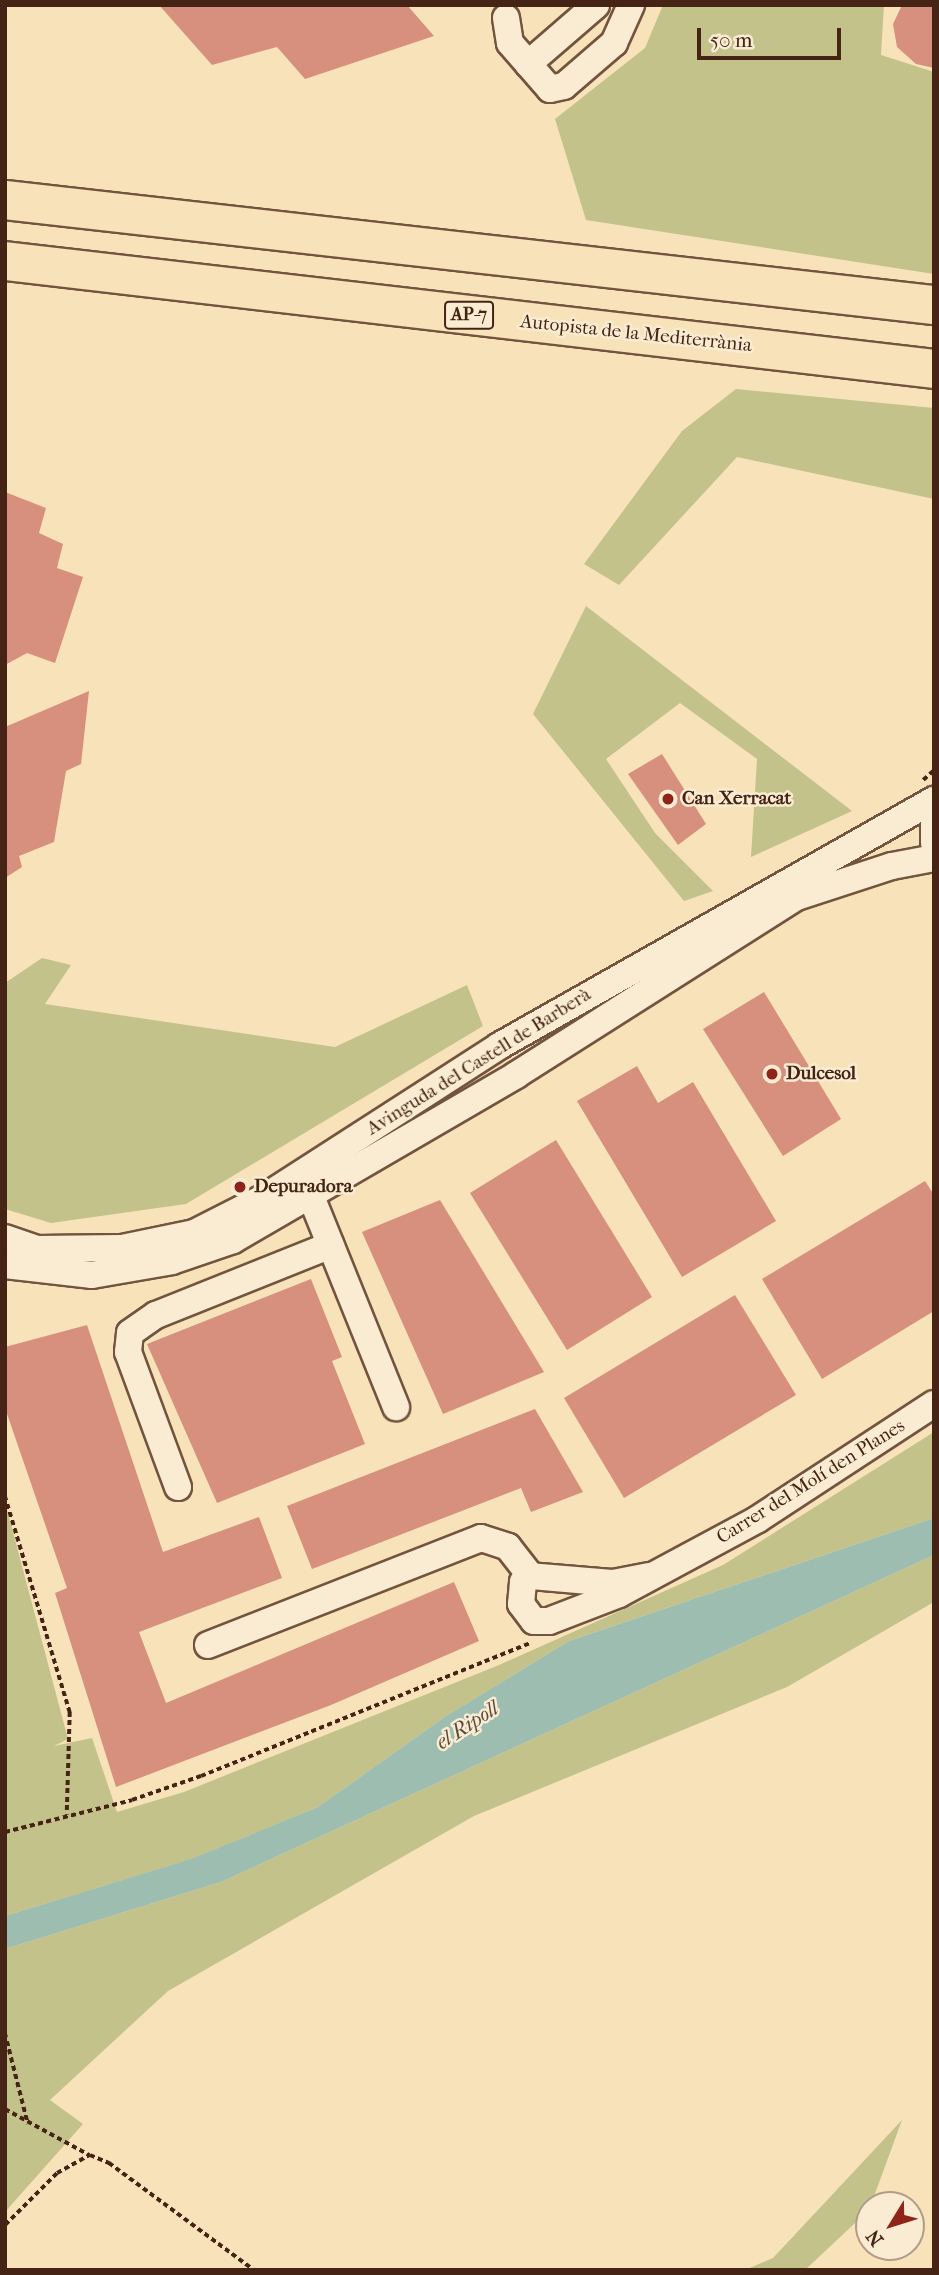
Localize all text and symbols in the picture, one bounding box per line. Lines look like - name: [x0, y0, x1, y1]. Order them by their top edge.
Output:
- scale bar: [701, 14, 844, 58]
- text: 50 m: [710, 28, 753, 52]
- road number: AP-7: [443, 300, 495, 330]
- street label: Autopista de la Mediterrània: [519, 311, 753, 357]
- place label: Can Xerracat: [682, 788, 791, 810]
- marker: Can Xerracat: [660, 791, 676, 807]
- street label: Avinguda del Castell de Barberà: [363, 983, 595, 1141]
- place label: Dulcesol: [786, 1063, 856, 1085]
- marker: Dulcesol: [764, 1066, 780, 1082]
- place label: Depuradora: [254, 1176, 352, 1198]
- marker: Depuradora: [232, 1179, 248, 1195]
- street label: Carrer del Molí den Planes: [713, 1415, 909, 1549]
- water label: el Ripoll: [431, 1696, 503, 1754]
- north arrow: [855, 2191, 925, 2261]
- text: N: [862, 2225, 888, 2250]

